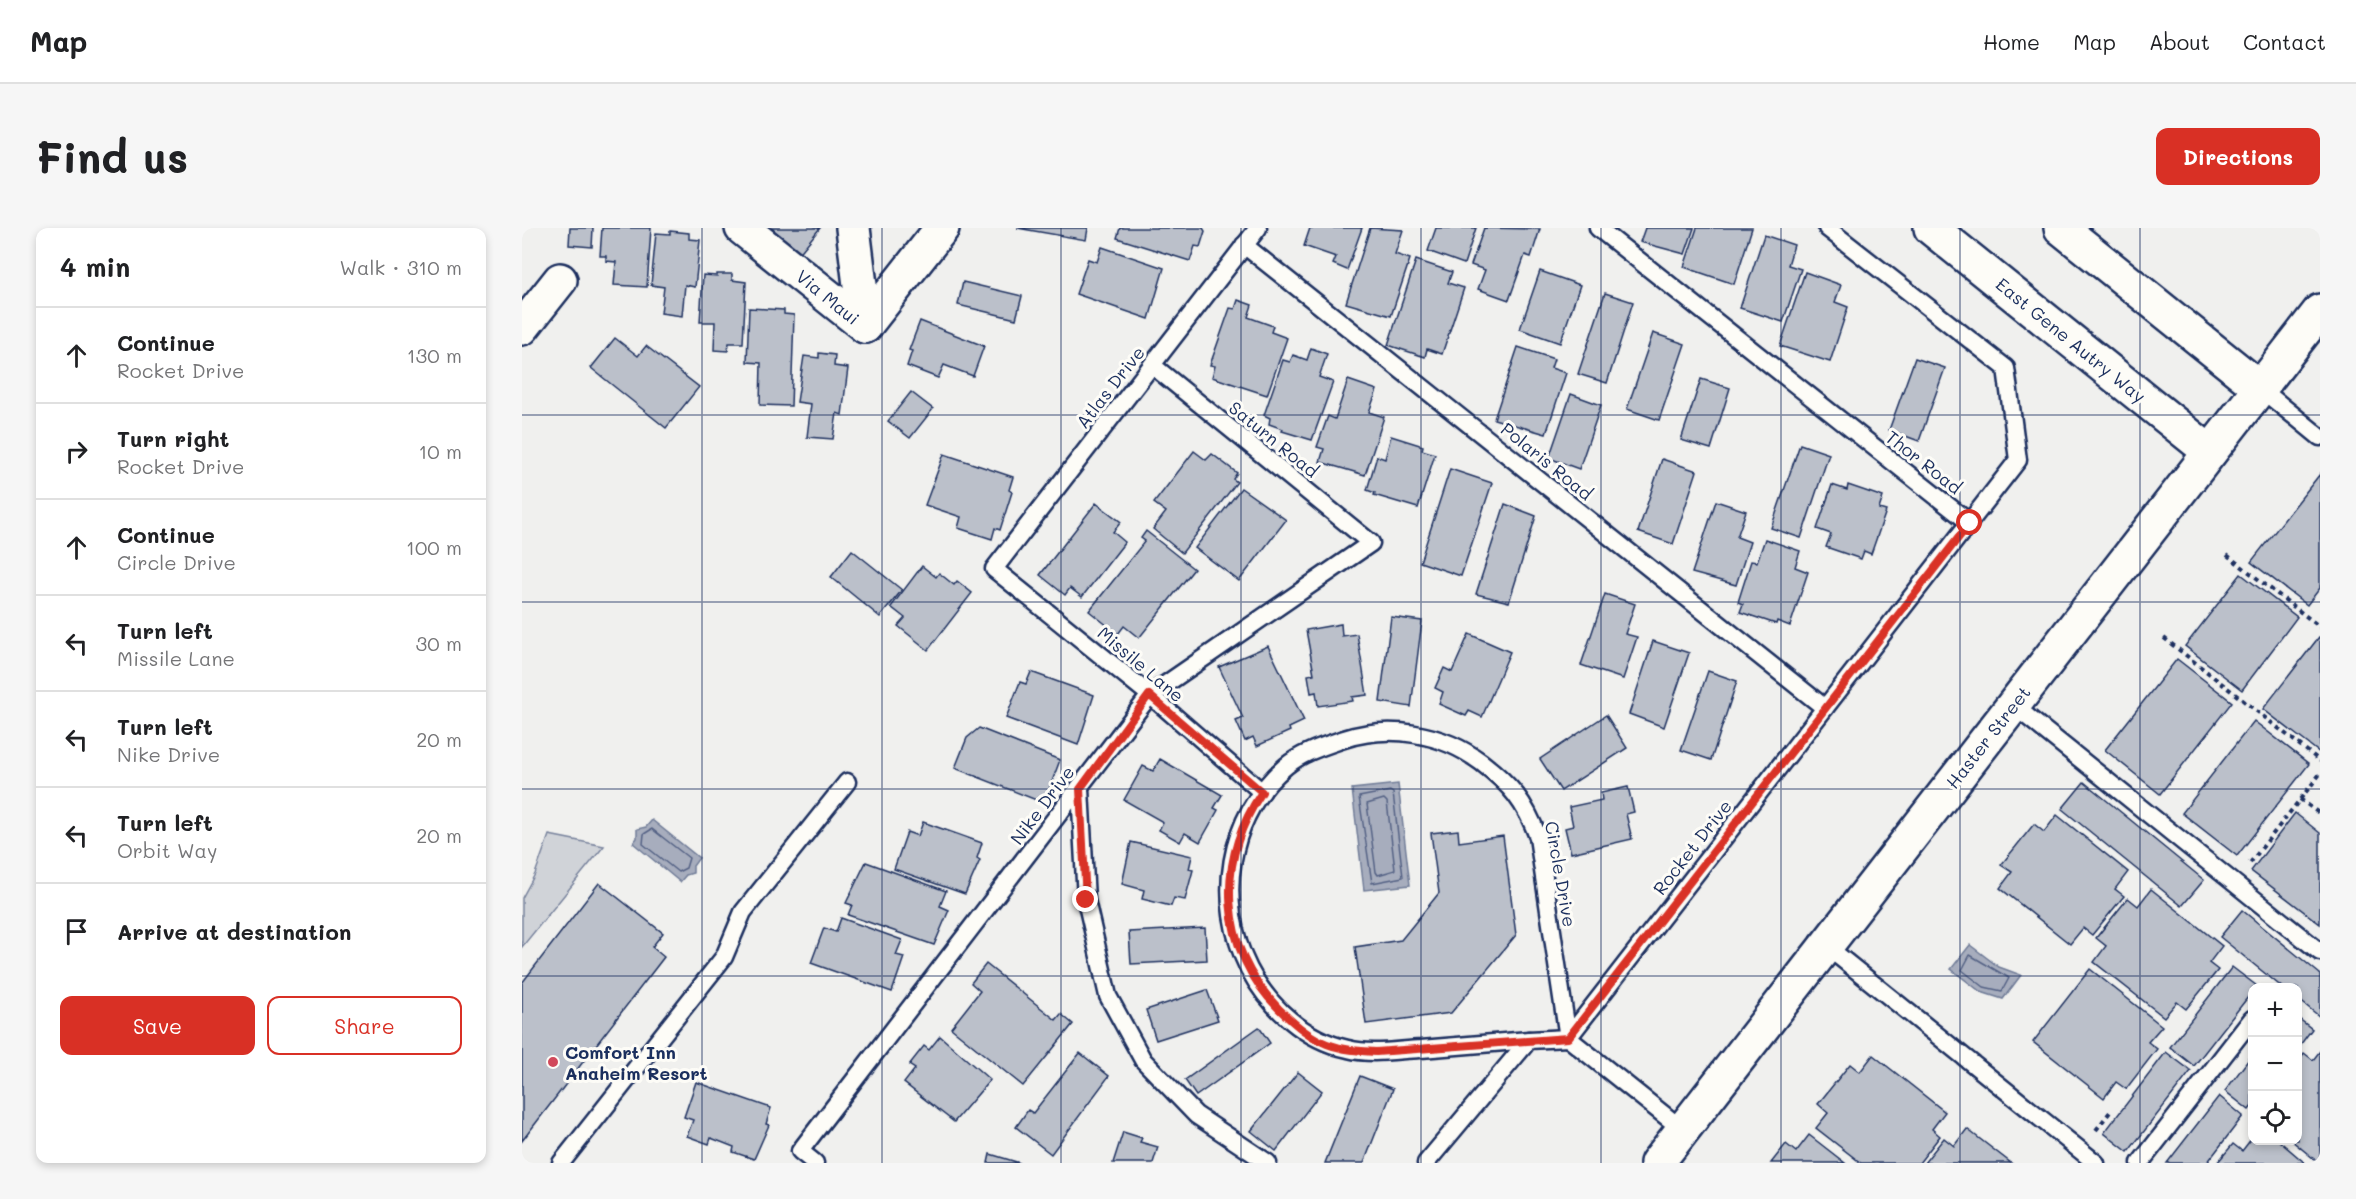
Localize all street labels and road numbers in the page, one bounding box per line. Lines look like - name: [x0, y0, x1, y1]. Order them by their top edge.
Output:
- street label: Via Maui: [791, 264, 865, 330]
- street label: East Gene Autry Way: [1991, 272, 2151, 408]
- street label: Atlas Drive: [1070, 341, 1150, 433]
- street label: Saturn Road: [1224, 395, 1324, 483]
- street label: Polaris Road: [1496, 417, 1598, 505]
- street label: Thor Road: [1881, 425, 1967, 499]
- street label: Missile Lane: [1093, 621, 1189, 707]
- street label: Haster Street: [1940, 681, 2036, 793]
- street label: Nike Drive: [1004, 761, 1080, 849]
- street label: Rocket Drive: [1647, 794, 1737, 900]
- street label: Circle Drive: [1540, 819, 1582, 929]

